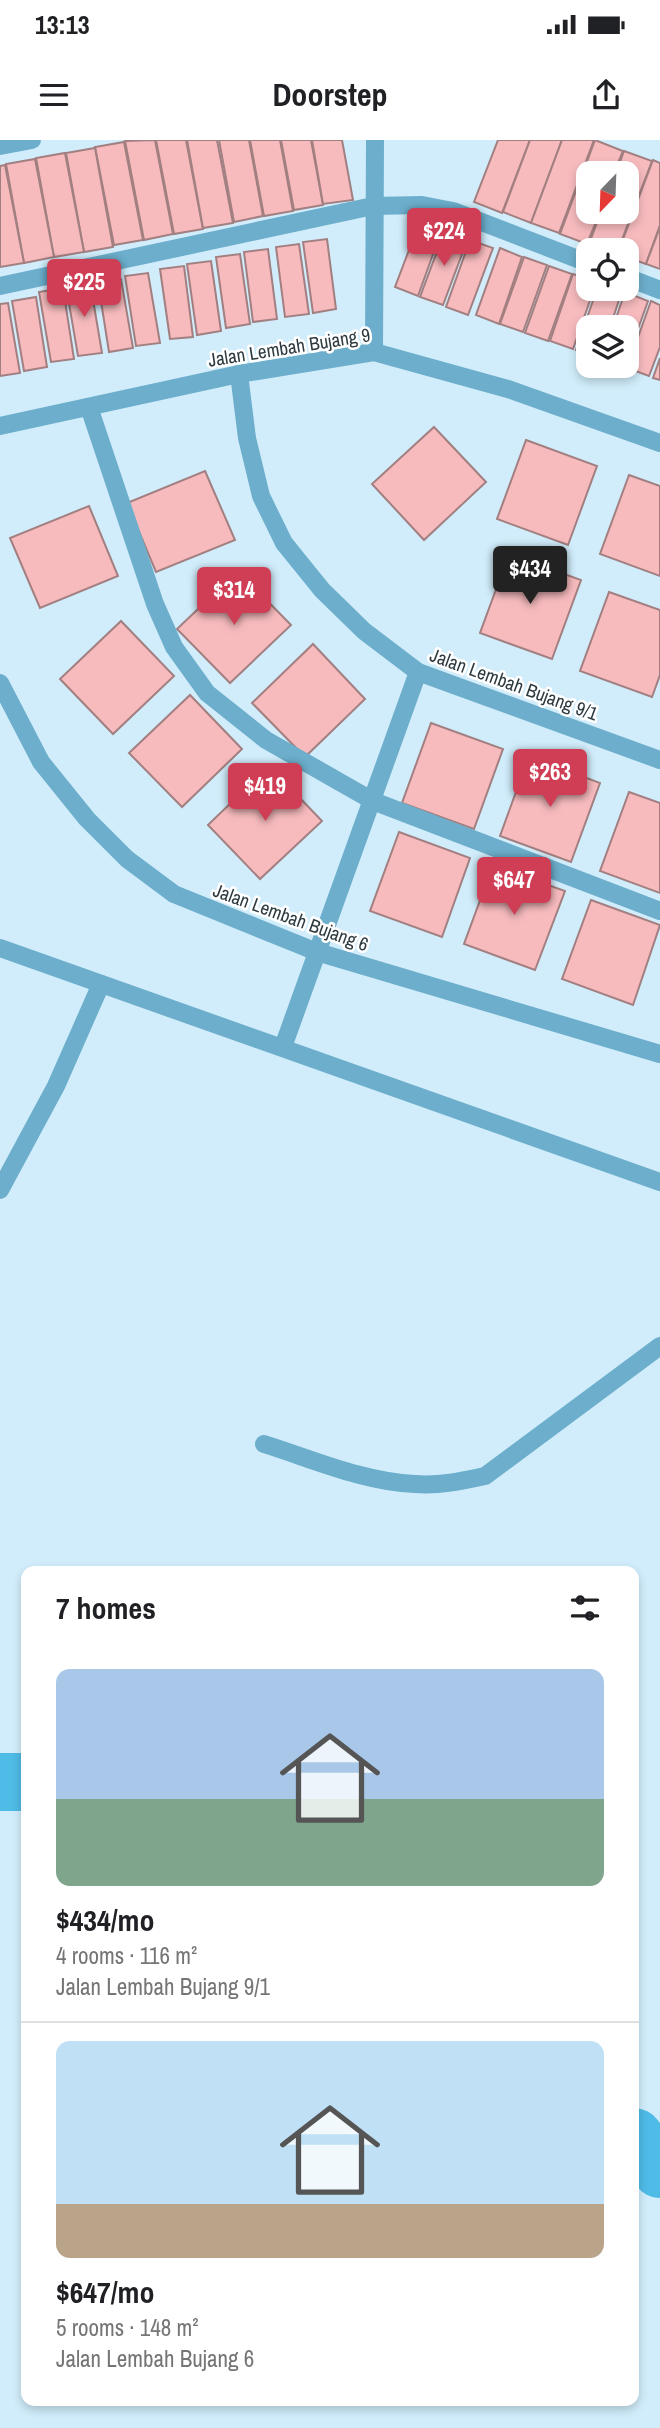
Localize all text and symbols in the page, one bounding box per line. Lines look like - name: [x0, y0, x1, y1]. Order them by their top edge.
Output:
- text: 13:13: [35, 7, 90, 42]
- text: Doorstep: [272, 73, 388, 116]
- icon: menu: [35, 76, 73, 114]
- icon: share: [587, 76, 625, 114]
- north arrow: [576, 161, 639, 224]
- map controls: [576, 161, 639, 378]
- pin: $224: [403, 208, 485, 268]
- text: $224: [423, 215, 465, 246]
- button: locate: [576, 238, 639, 301]
- pin: $225: [43, 260, 125, 319]
- text: $225: [63, 266, 105, 297]
- button: layers: [576, 315, 639, 378]
- street label: Jalan Lembah Bujang 9: [206, 321, 372, 373]
- pin: $434: [489, 546, 571, 606]
- text: $434: [509, 553, 551, 584]
- pin: $314: [193, 568, 275, 627]
- text: $314: [213, 574, 255, 605]
- street label: Jalan Lembah Bujang 9/1: [427, 642, 602, 727]
- pin: $263: [509, 750, 591, 809]
- text: $263: [529, 756, 571, 787]
- pin: $419: [224, 764, 306, 823]
- text: $419: [244, 770, 286, 801]
- pin: $647: [473, 858, 555, 917]
- text: $647: [493, 864, 535, 895]
- street label: Jalan Lembah Bujang 6: [210, 877, 372, 957]
- text: 7 homes: [56, 1588, 156, 1628]
- icon: filters: [566, 1589, 604, 1627]
- icon: home: [267, 1715, 393, 1841]
- text: $434/mo: [56, 1900, 154, 1940]
- text: 4 rooms · 116 m²: [56, 1940, 197, 1971]
- text: Jalan Lembah Bujang 9/1: [56, 1971, 270, 2002]
- icon: home: [267, 2087, 393, 2213]
- text: $647/mo: [56, 2272, 154, 2312]
- text: 5 rooms · 148 m²: [56, 2312, 199, 2343]
- text: Jalan Lembah Bujang 6: [56, 2343, 254, 2374]

